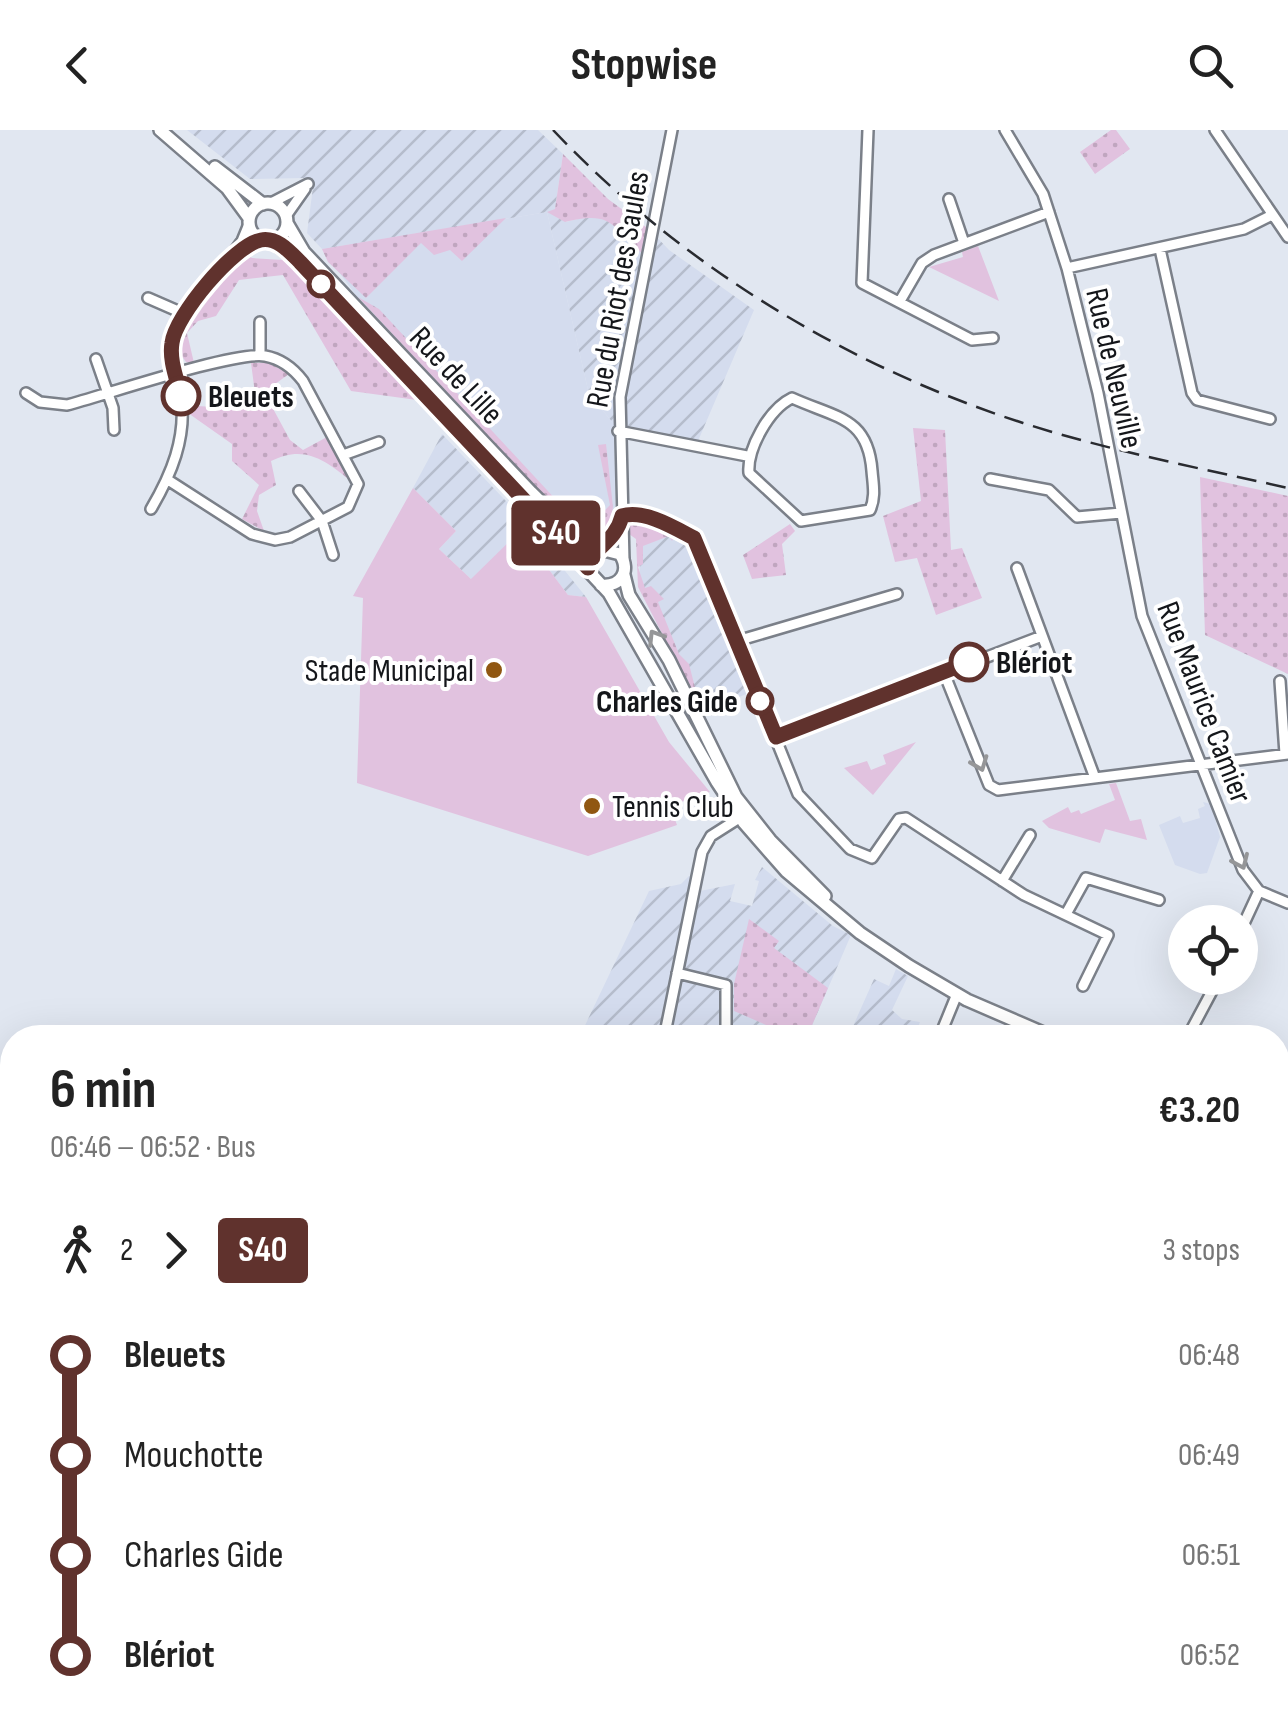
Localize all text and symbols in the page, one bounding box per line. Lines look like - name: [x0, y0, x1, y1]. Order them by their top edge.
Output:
- icon: back: [50, 38, 105, 93]
- text: Stopwise: [571, 38, 717, 93]
- icon: search: [1183, 38, 1238, 93]
- street label: Rue du Riot des Saules: [578, 168, 658, 410]
- unlabelled marker: [308, 271, 334, 297]
- street label: Rue de Neuville: [1076, 285, 1151, 452]
- street label: Rue de Lille: [401, 319, 511, 433]
- marker: Bleuets: [162, 377, 200, 415]
- place label: Bleuets: [208, 378, 294, 417]
- line badge: S40: [498, 500, 614, 566]
- text: S40: [531, 512, 581, 555]
- street label: Rue Maurice Camier: [1147, 596, 1260, 809]
- one-way arrow: [648, 629, 667, 647]
- marker: Blériot: [950, 643, 988, 681]
- place label: Blériot: [996, 644, 1072, 683]
- place label: Stade Municipal: [305, 652, 474, 691]
- marker: Stade Municipal: [483, 659, 505, 681]
- place label: Charles Gide: [596, 683, 738, 722]
- marker: Charles Gide: [747, 688, 773, 714]
- one-way arrow: [969, 754, 989, 771]
- place label: Tennis Club: [612, 788, 734, 827]
- marker: Tennis Club: [581, 795, 603, 817]
- one-way arrow: [1229, 851, 1249, 869]
- map controls: [1168, 905, 1258, 995]
- button: locate: [1168, 905, 1258, 995]
- text: 6 min: [50, 1057, 157, 1124]
- text: €3.20: [1159, 1088, 1240, 1133]
- text: 06:46 – 06:52 · Bus: [50, 1128, 256, 1167]
- icon: walk: [50, 1223, 105, 1278]
- icon: forward: [148, 1223, 203, 1278]
- text: S40: [238, 1229, 288, 1272]
- text: 2: [120, 1231, 133, 1270]
- text: 3 stops: [1162, 1231, 1240, 1270]
- text: Bleuets: [124, 1333, 226, 1378]
- text: 06:48: [1178, 1336, 1240, 1375]
- text: Mouchotte: [124, 1433, 264, 1478]
- text: 06:49: [1178, 1436, 1240, 1475]
- text: Charles Gide: [124, 1533, 284, 1578]
- text: 06:51: [1182, 1536, 1240, 1575]
- text: Blériot: [124, 1633, 215, 1678]
- text: 06:52: [1180, 1636, 1240, 1675]

